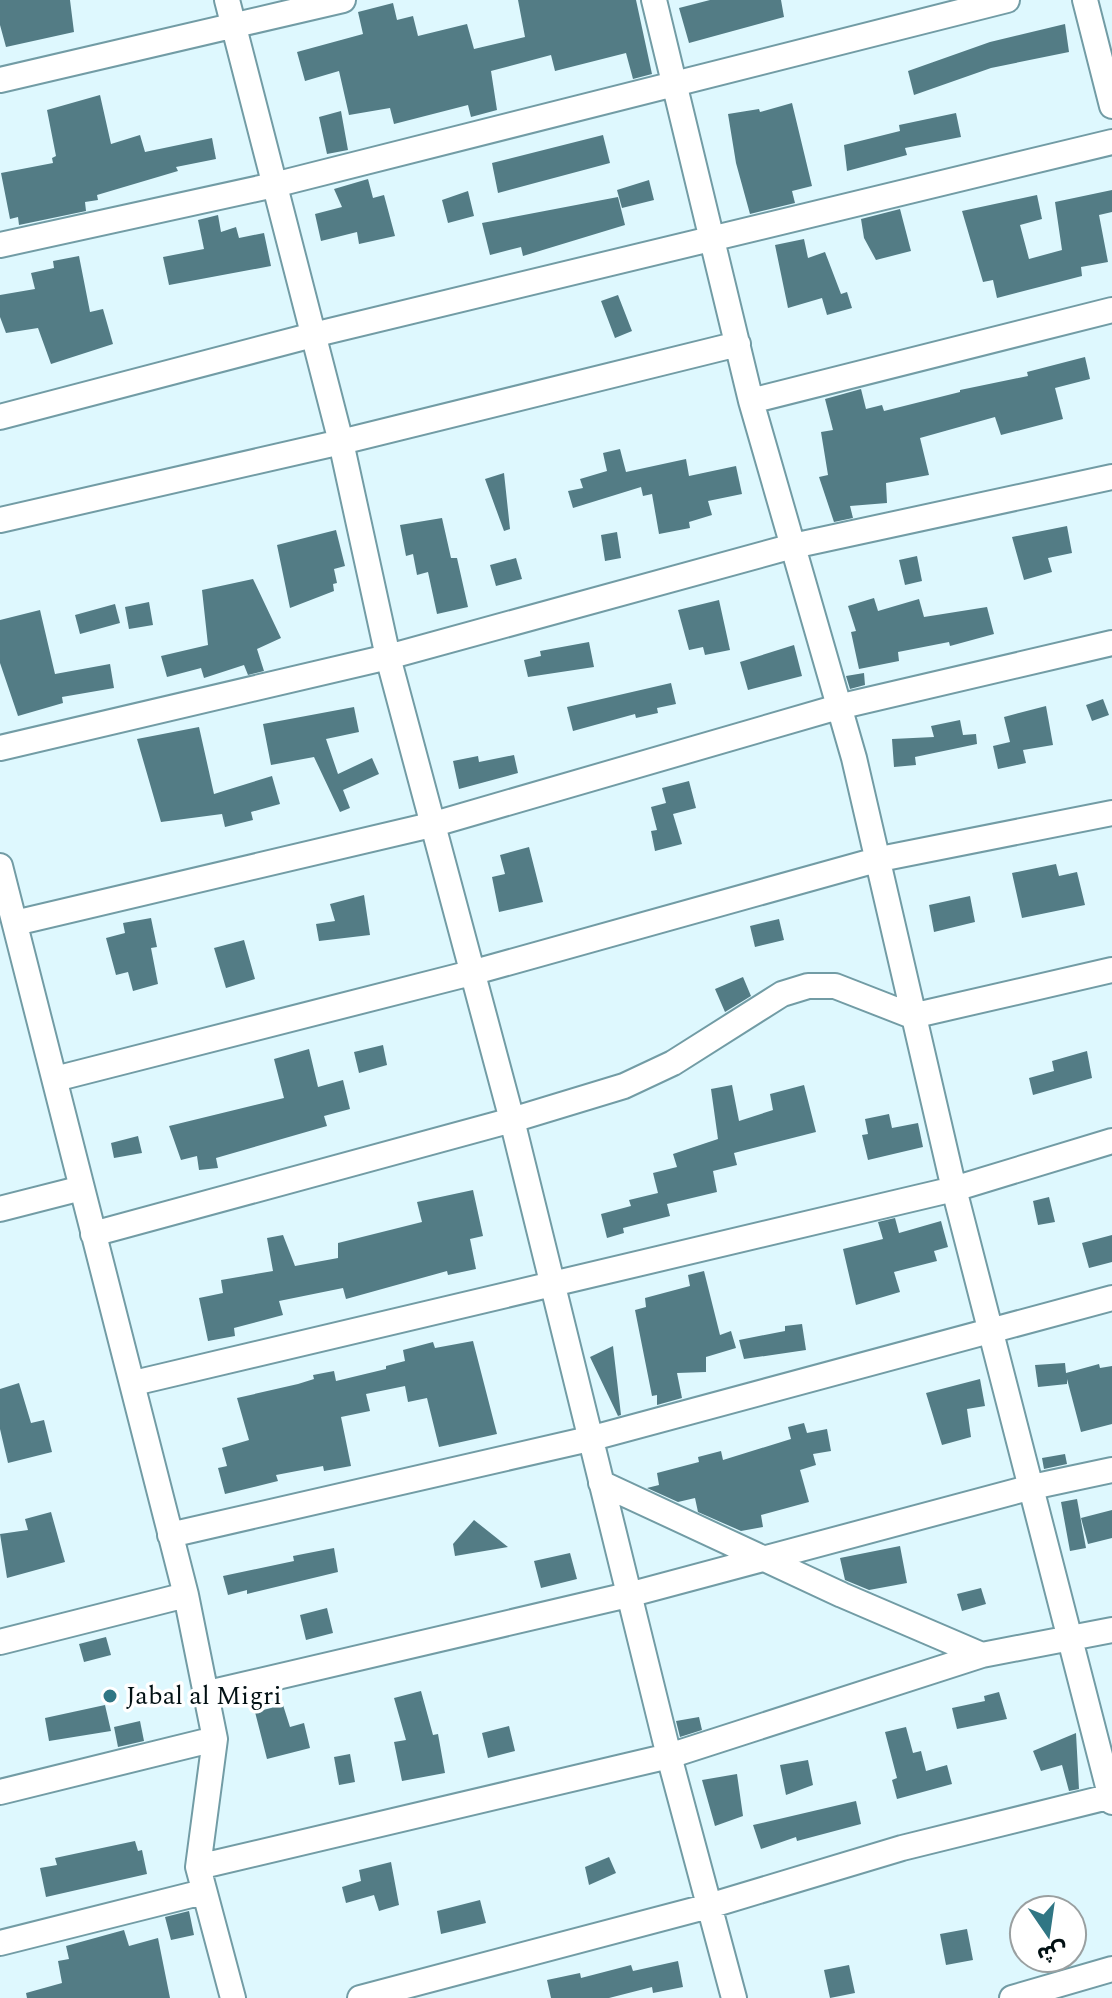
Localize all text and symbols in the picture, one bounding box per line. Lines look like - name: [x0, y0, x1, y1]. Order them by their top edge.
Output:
- place label: Jabal al Migri: [126, 1676, 282, 1716]
- marker: Jabal al Migri: [101, 1687, 119, 1705]
- north arrow: [1008, 1894, 1088, 1974]
- text: ش: [1034, 1933, 1071, 1971]

